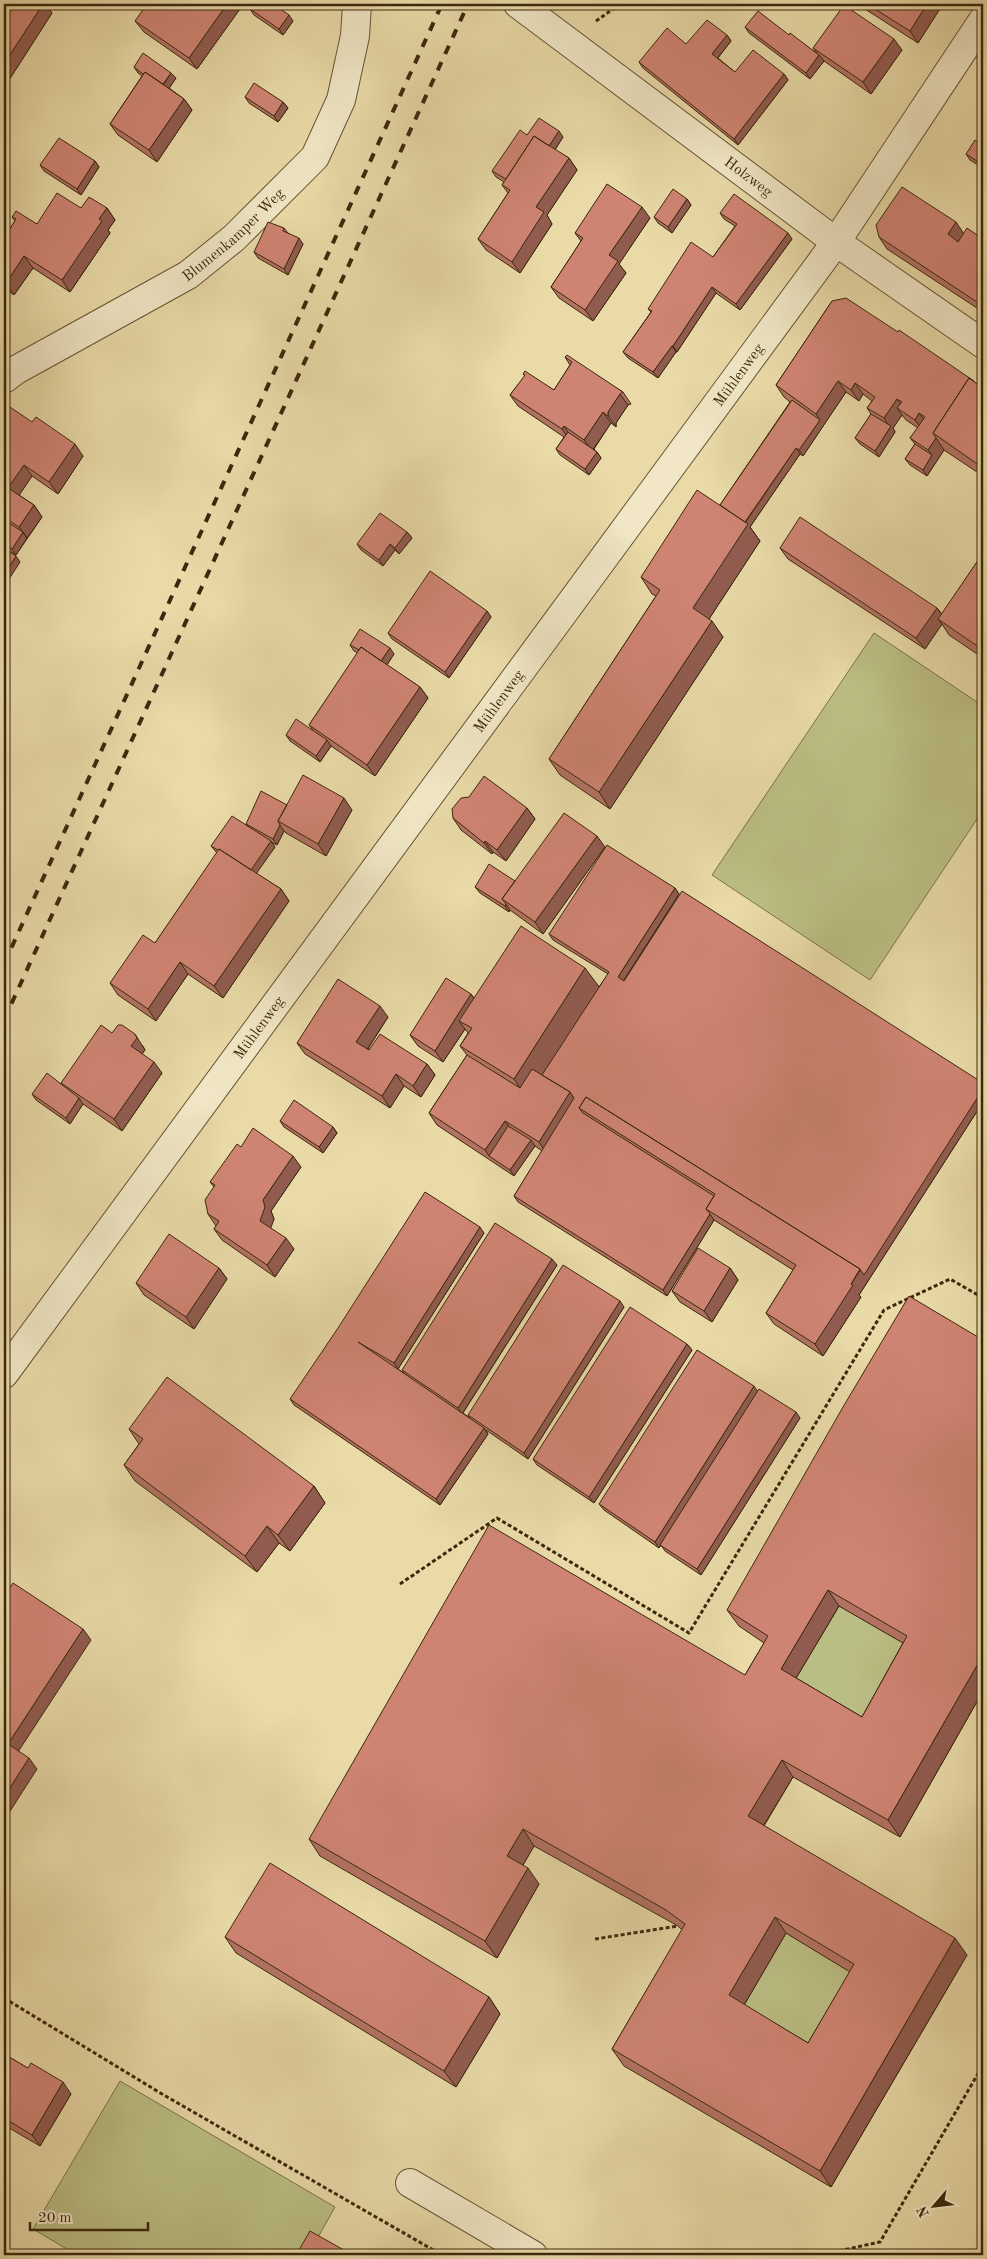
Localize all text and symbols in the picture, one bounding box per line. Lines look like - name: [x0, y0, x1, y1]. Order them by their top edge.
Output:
- street label: Holzweg: [721, 155, 775, 201]
- street label: Blumenkamper Weg: [180, 186, 288, 285]
- street label: Mühlenweg: [712, 342, 767, 410]
- street label: Mühlenweg: [472, 668, 528, 736]
- street label: Mühlenweg: [232, 994, 288, 1063]
- north arrow: [910, 2182, 960, 2232]
- scale bar: [30, 2199, 148, 2231]
- text: N: [915, 2203, 932, 2220]
- text: 20 m: [38, 2211, 72, 2226]

